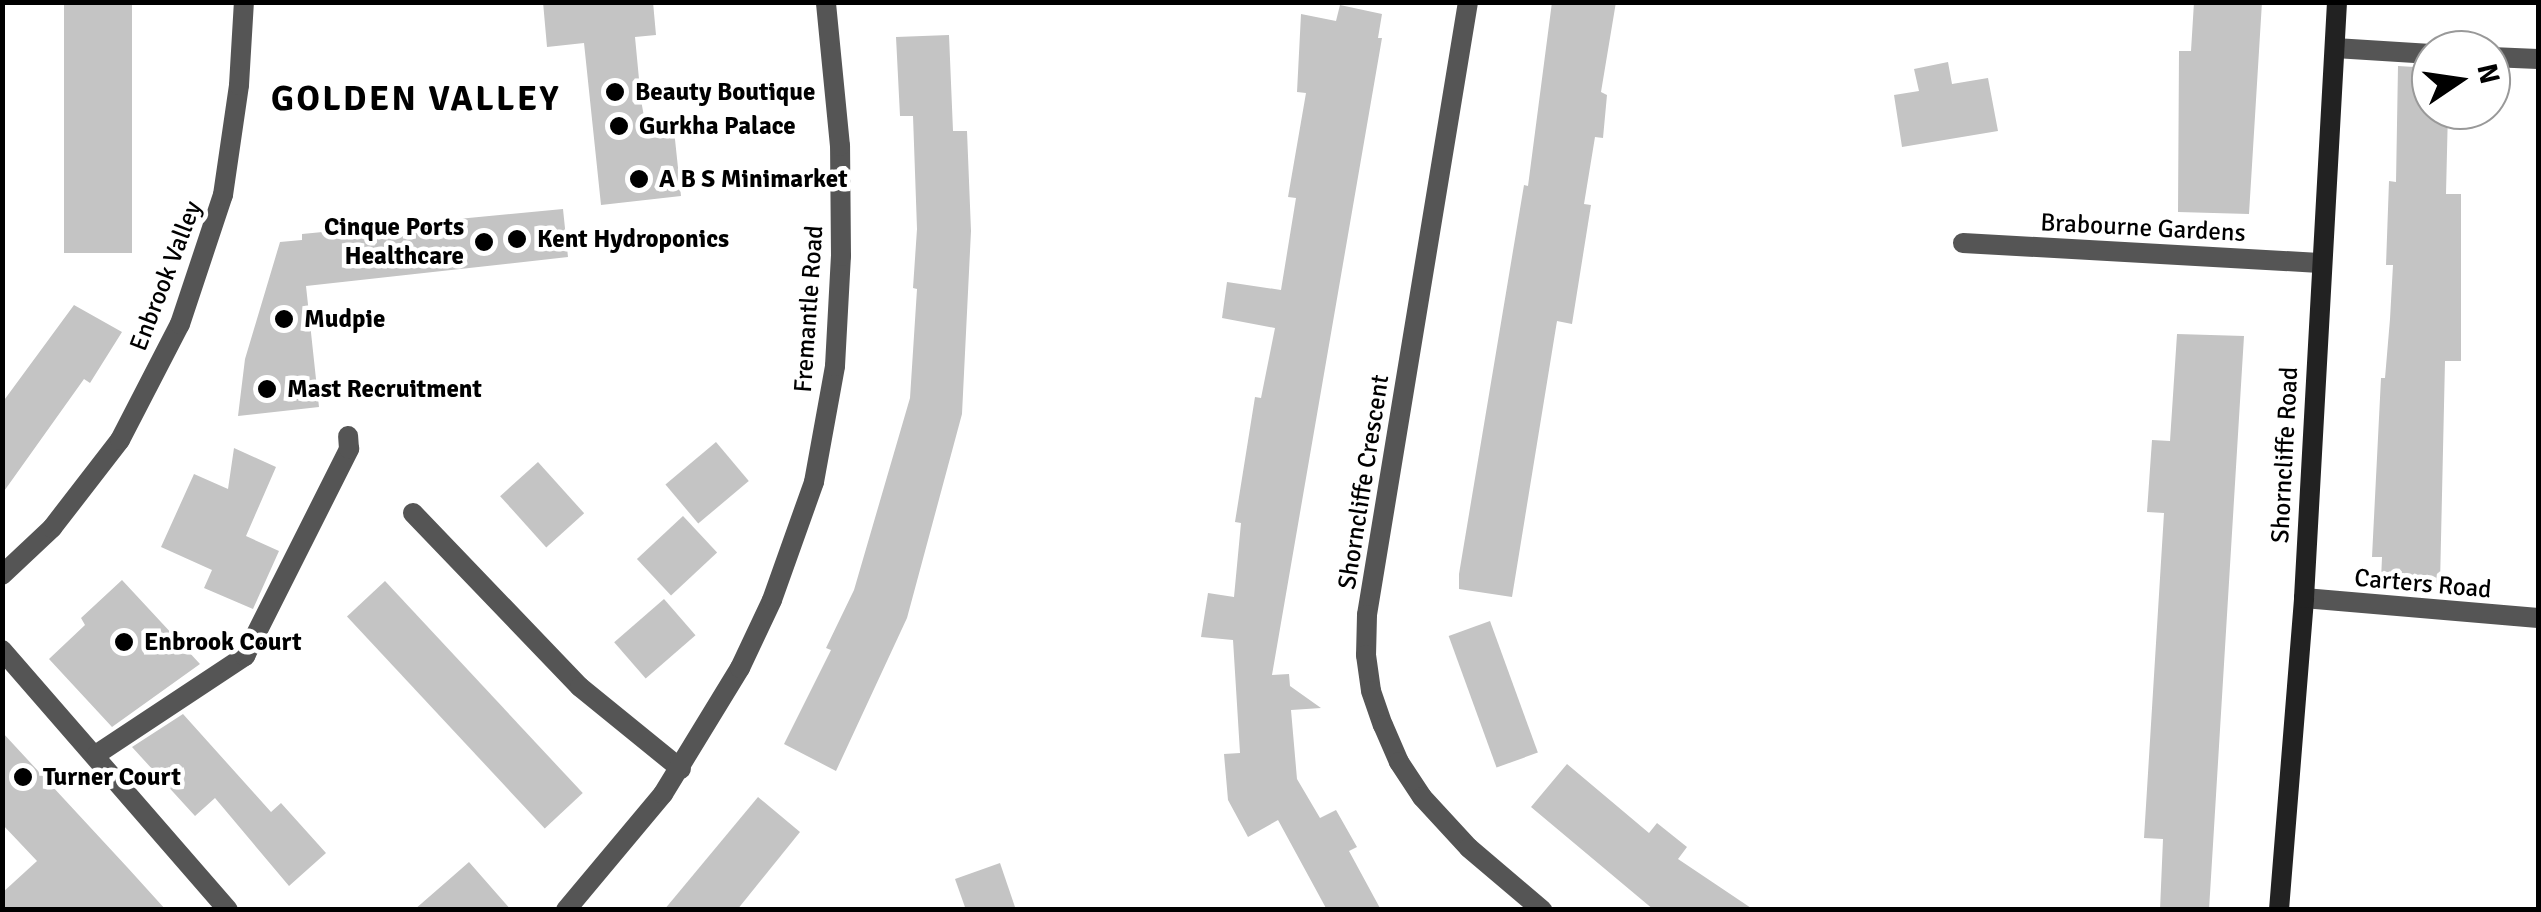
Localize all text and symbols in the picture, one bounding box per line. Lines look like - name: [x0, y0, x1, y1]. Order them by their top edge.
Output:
- north arrow: [2411, 30, 2511, 130]
- text: N: [2470, 60, 2507, 87]
- place label: Beauty Boutique: [635, 77, 815, 107]
- district label: GOLDEN VALLEY: [271, 78, 561, 120]
- marker: Beauty Boutique: [604, 81, 626, 103]
- place label: Gurkha Palace: [639, 111, 796, 141]
- marker: Gurkha Palace: [608, 115, 630, 137]
- place label: A B S Minimarket: [659, 164, 848, 194]
- marker: A B S Minimarket: [628, 168, 650, 190]
- street label: Enbrook Valley: [124, 197, 208, 355]
- street label: Brabourne Gardens: [2040, 208, 2246, 248]
- place label: Cinque Ports Healthcare: [324, 213, 464, 272]
- place label: Kent Hydroponics: [537, 224, 729, 254]
- street label: Fremantle Road: [788, 225, 830, 393]
- marker: Kent Hydroponics: [506, 228, 528, 250]
- marker: Cinque Ports Healthcare: [473, 231, 495, 253]
- place label: Mudpie: [304, 304, 385, 334]
- marker: Mudpie: [273, 308, 295, 330]
- street label: Shorncliffe Road: [2265, 366, 2305, 544]
- street label: Shorncliffe Crescent: [1332, 373, 1396, 591]
- place label: Mast Recruitment: [287, 374, 482, 404]
- marker: Mast Recruitment: [256, 378, 278, 400]
- street label: Carters Road: [2353, 563, 2493, 605]
- place label: Enbrook Court: [144, 627, 302, 657]
- marker: Enbrook Court: [113, 631, 135, 653]
- place label: Turner Court: [43, 762, 181, 792]
- marker: Turner Court: [12, 766, 34, 788]

